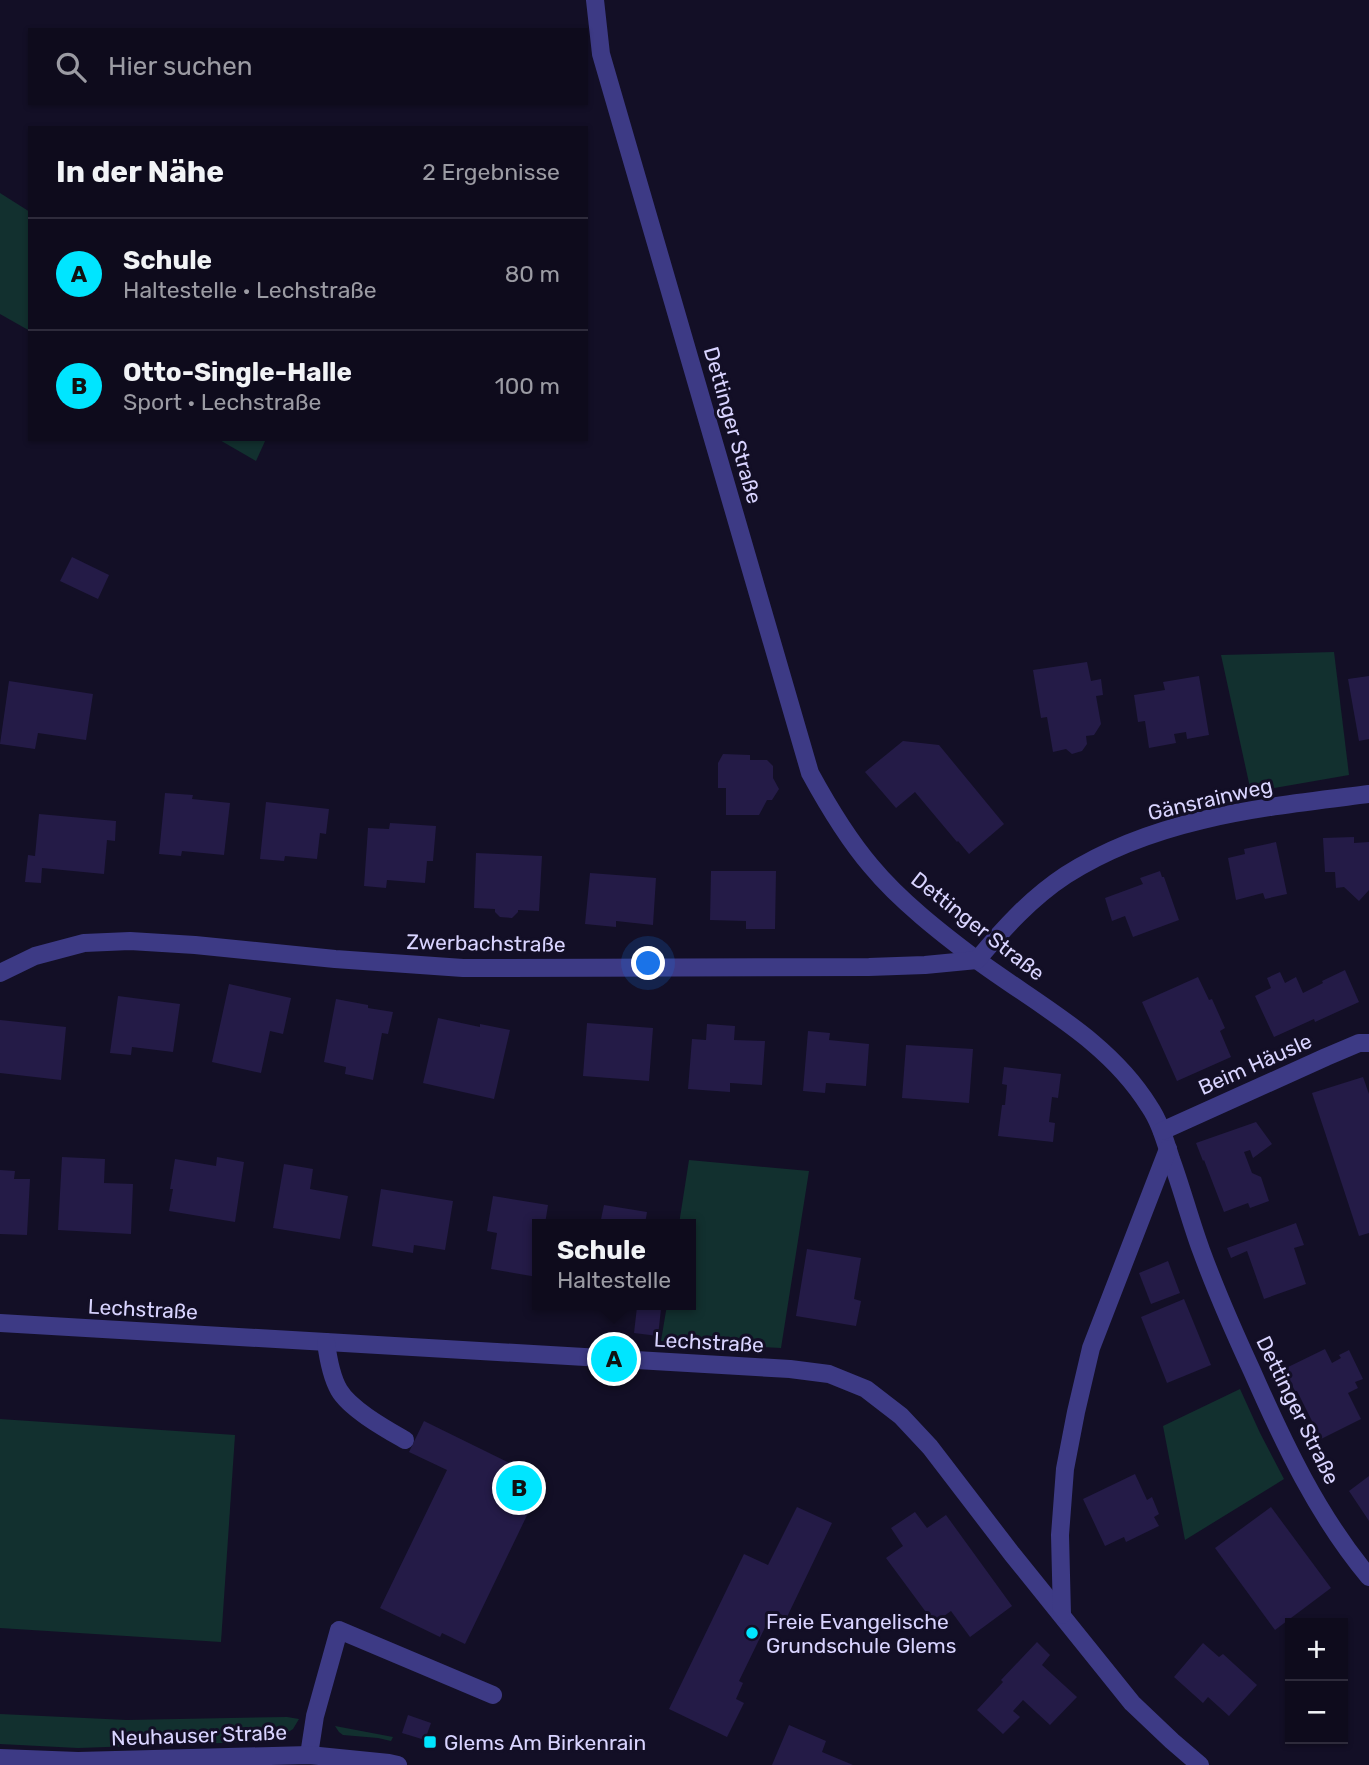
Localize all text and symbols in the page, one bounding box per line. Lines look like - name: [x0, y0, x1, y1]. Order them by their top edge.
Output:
- search box: [28, 28, 588, 105]
- icon: search: [52, 48, 90, 86]
- text: Hier suchen: [108, 51, 253, 82]
- text: In der Nähe: [56, 154, 224, 190]
- text: 2 Ergebnisse: [422, 158, 560, 186]
- text: Schule: [123, 245, 212, 276]
- text: A: [71, 260, 87, 288]
- text: 80 m: [505, 260, 560, 288]
- text: Haltestelle · Lechstraße: [123, 276, 377, 304]
- street label: Dettinger Straße: [699, 344, 767, 506]
- text: Otto-Single-Halle: [123, 357, 352, 388]
- text: B: [71, 372, 87, 400]
- text: 100 m: [495, 372, 560, 400]
- text: Sport · Lechstraße: [123, 388, 321, 416]
- street label: Gänsrainweg: [1145, 773, 1275, 825]
- street label: Dettinger Straße: [906, 866, 1050, 986]
- street label: Zwerbachstraße: [406, 929, 566, 957]
- your location: [631, 946, 665, 980]
- street label: Beim Häusle: [1194, 1028, 1316, 1100]
- popup: [532, 1219, 696, 1310]
- text: Schule: [557, 1235, 646, 1266]
- text: Haltestelle: [557, 1266, 671, 1294]
- street label: Lechstraße: [87, 1294, 199, 1324]
- street label: Lechstraße: [653, 1327, 765, 1357]
- street label: Dettinger Straße: [1251, 1332, 1345, 1488]
- pin: A: [591, 1333, 637, 1385]
- pin: B: [496, 1462, 542, 1514]
- place label: Freie Evangelische Grundschule Glems: [766, 1609, 956, 1658]
- map controls: [1285, 1618, 1348, 1744]
- button: +: [1285, 1618, 1348, 1681]
- marker: Freie Evangelische Grundschule Glems: [744, 1625, 760, 1641]
- button: −: [1285, 1681, 1348, 1744]
- street label: Neuhauser Straße: [111, 1719, 287, 1751]
- place label: Glems Am Birkenrain: [444, 1730, 646, 1755]
- marker: Glems Am Birkenrain: [422, 1734, 438, 1750]

